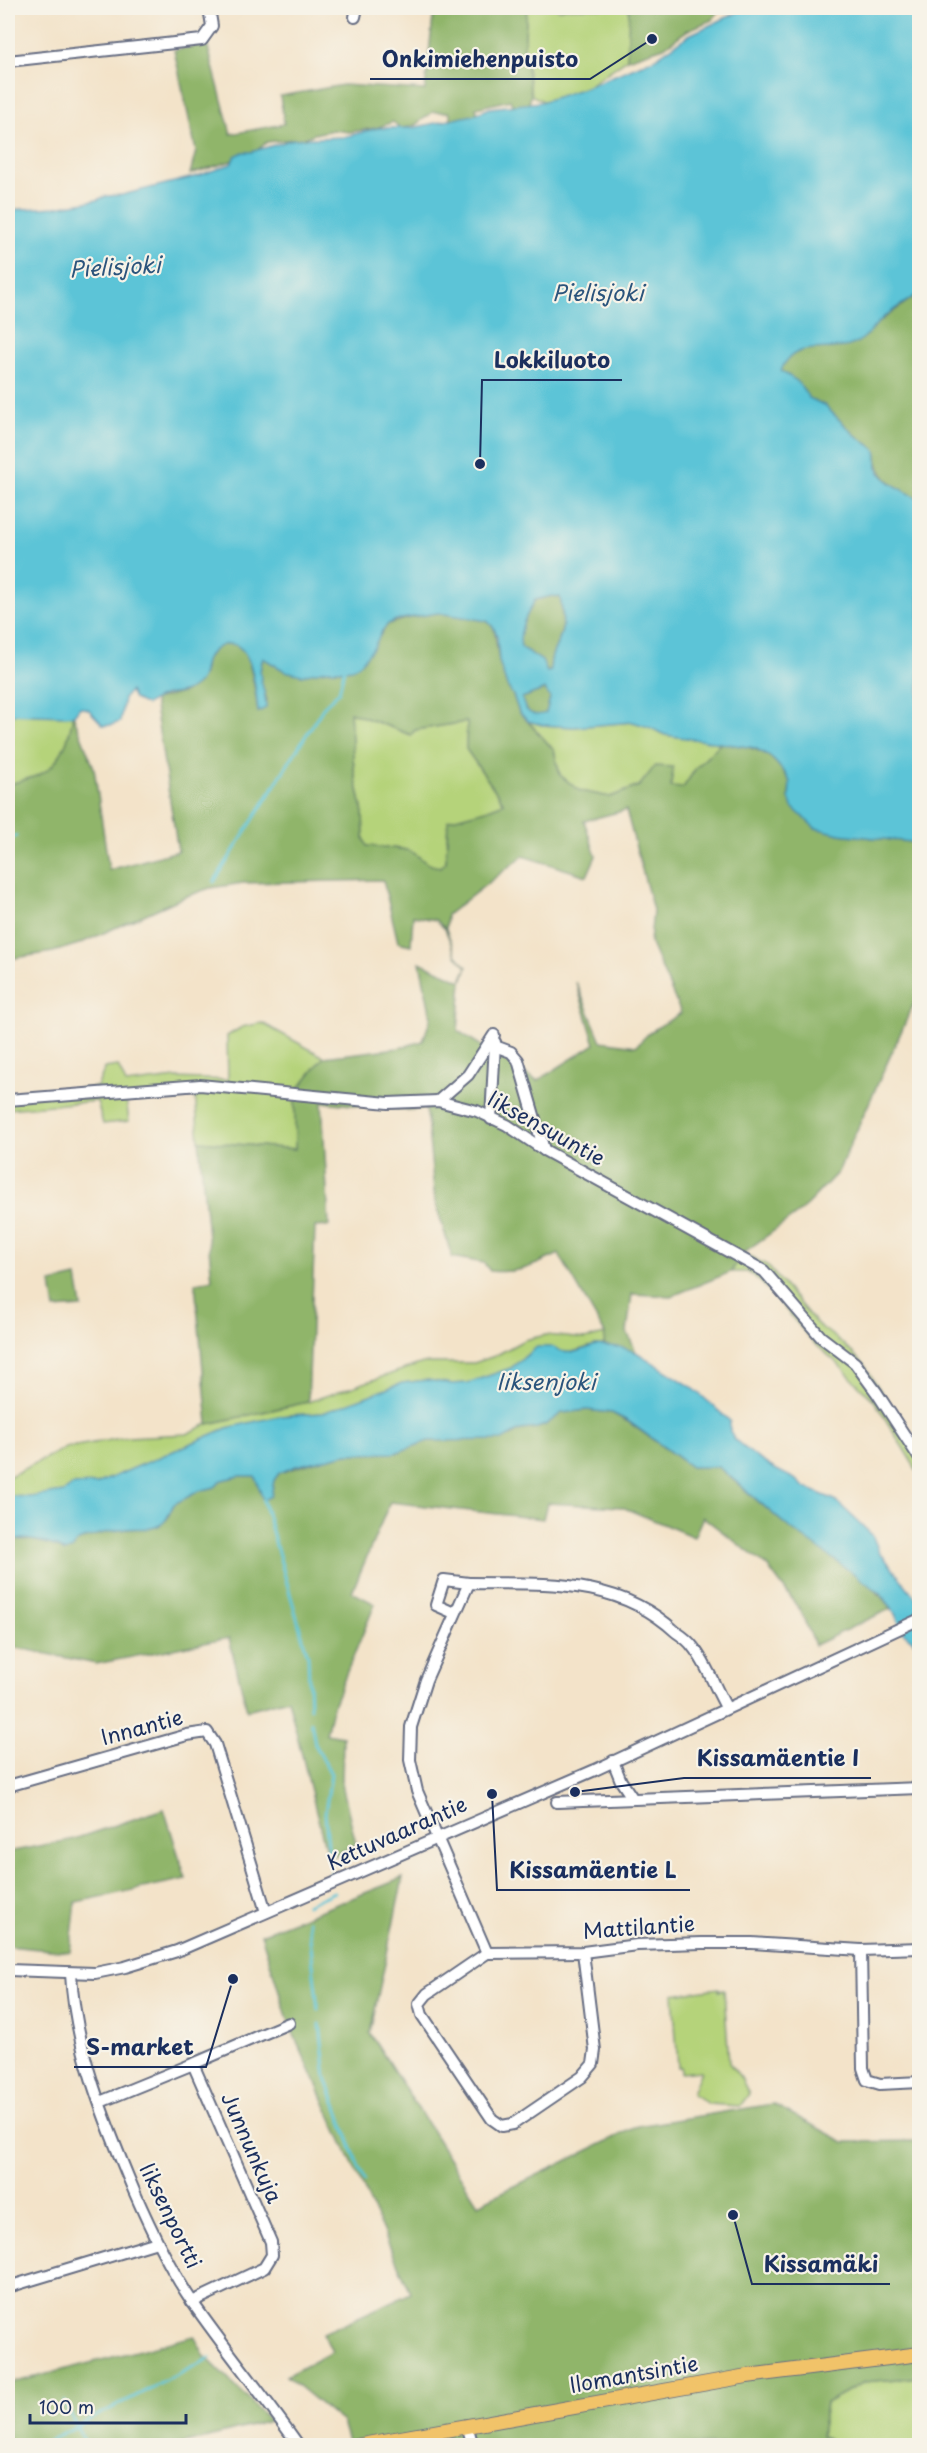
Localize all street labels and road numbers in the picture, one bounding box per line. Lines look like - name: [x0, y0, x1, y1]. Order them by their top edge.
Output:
- street label: Iiksensuuntie: [482, 1082, 612, 1173]
- street label: Innantie: [97, 1700, 186, 1752]
- street label: Kettuvaarantie: [321, 1787, 471, 1877]
- street label: Mattilantie: [582, 1906, 696, 1946]
- street label: Junnunkuja: [214, 2087, 292, 2208]
- street label: Iiksenportti: [132, 2157, 211, 2273]
- street label: Ilomantsintie: [567, 2346, 700, 2400]

